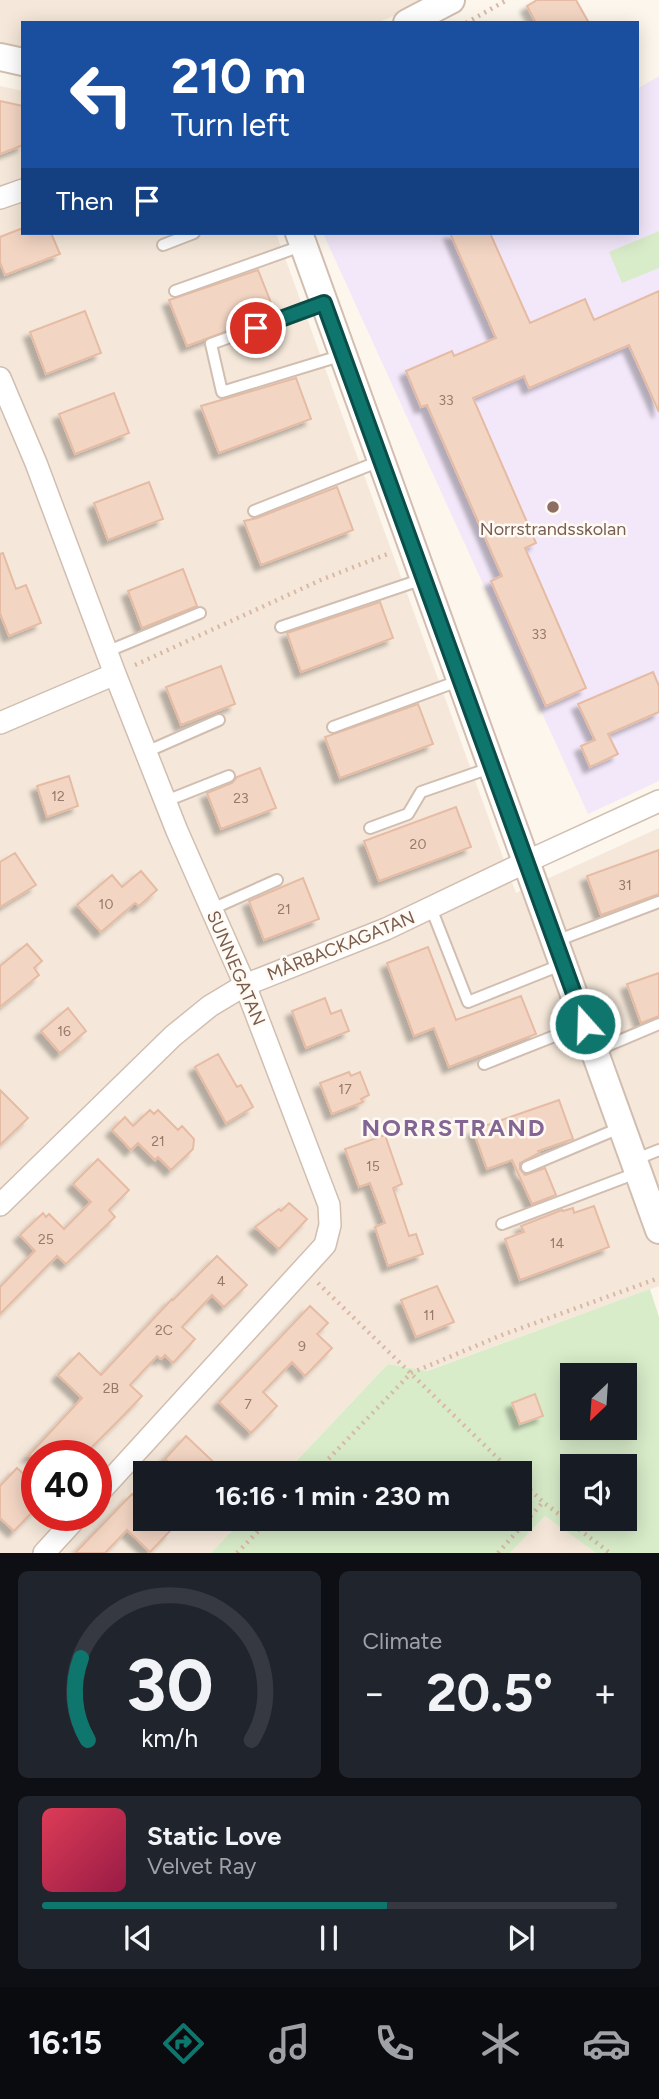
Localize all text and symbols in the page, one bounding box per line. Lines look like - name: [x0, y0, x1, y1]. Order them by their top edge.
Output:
- text: 210 m: [171, 46, 306, 105]
- icon: left: [56, 49, 147, 140]
- text: Turn left: [171, 106, 290, 144]
- icon: arrive: [128, 182, 166, 220]
- text: Then: [56, 185, 114, 217]
- pin: [226, 298, 286, 358]
- icon: arrive: [237, 309, 275, 347]
- house number: 33: [438, 392, 454, 409]
- marker: Norrstrandsskolan: [545, 499, 561, 515]
- place label: Norrstrandsskolan: [480, 518, 626, 540]
- house number: 33: [531, 626, 547, 643]
- house number: 12: [51, 788, 65, 805]
- house number: 23: [233, 790, 249, 807]
- house number: 20: [410, 836, 426, 853]
- house number: 31: [618, 877, 632, 894]
- house number: 10: [99, 896, 113, 913]
- house number: 21: [277, 901, 291, 918]
- street label: MÅRBACKAGATAN: [264, 906, 418, 986]
- street label: SUNNEGATAN: [202, 907, 270, 1029]
- position arrow: [548, 987, 622, 1061]
- house number: 16: [57, 1023, 71, 1040]
- house number: 17: [338, 1081, 352, 1098]
- district label: NORRSTRAND: [361, 1113, 547, 1142]
- house number: 21: [151, 1133, 165, 1150]
- house number: 15: [366, 1158, 380, 1175]
- house number: 25: [38, 1231, 54, 1248]
- house number: 14: [550, 1235, 565, 1252]
- house number: 4: [217, 1273, 226, 1290]
- house number: 11: [423, 1307, 435, 1324]
- house number: 2C: [155, 1322, 173, 1339]
- house number: 9: [298, 1338, 306, 1355]
- north arrow: [560, 1363, 637, 1440]
- map controls: [560, 1363, 637, 1531]
- house number: 2B: [103, 1380, 119, 1397]
- house number: 7: [244, 1396, 252, 1413]
- speed limit sign: 40: [21, 1440, 112, 1531]
- button: sound: [560, 1454, 637, 1531]
- text: 16:16 · 1 min · 230 m: [215, 1480, 450, 1512]
- text: Climate: [363, 1627, 442, 1655]
- text: 30: [125, 1642, 213, 1729]
- text: 20.5°: [426, 1662, 553, 1724]
- text: −: [363, 1670, 386, 1716]
- text: +: [593, 1670, 617, 1716]
- text: km/h: [141, 1723, 198, 1753]
- text: Static Love: [147, 1820, 281, 1852]
- text: Velvet Ray: [147, 1852, 256, 1880]
- icon: previous: [119, 1919, 157, 1957]
- icon: pause: [310, 1919, 348, 1957]
- icon: next: [502, 1919, 540, 1957]
- icon: directions: [159, 2019, 208, 2068]
- icon: music: [265, 2019, 314, 2068]
- icon: phone: [370, 2019, 419, 2068]
- icon: climate: [476, 2019, 525, 2068]
- icon: car: [582, 2019, 631, 2068]
- text: 16:15: [28, 2024, 102, 2062]

